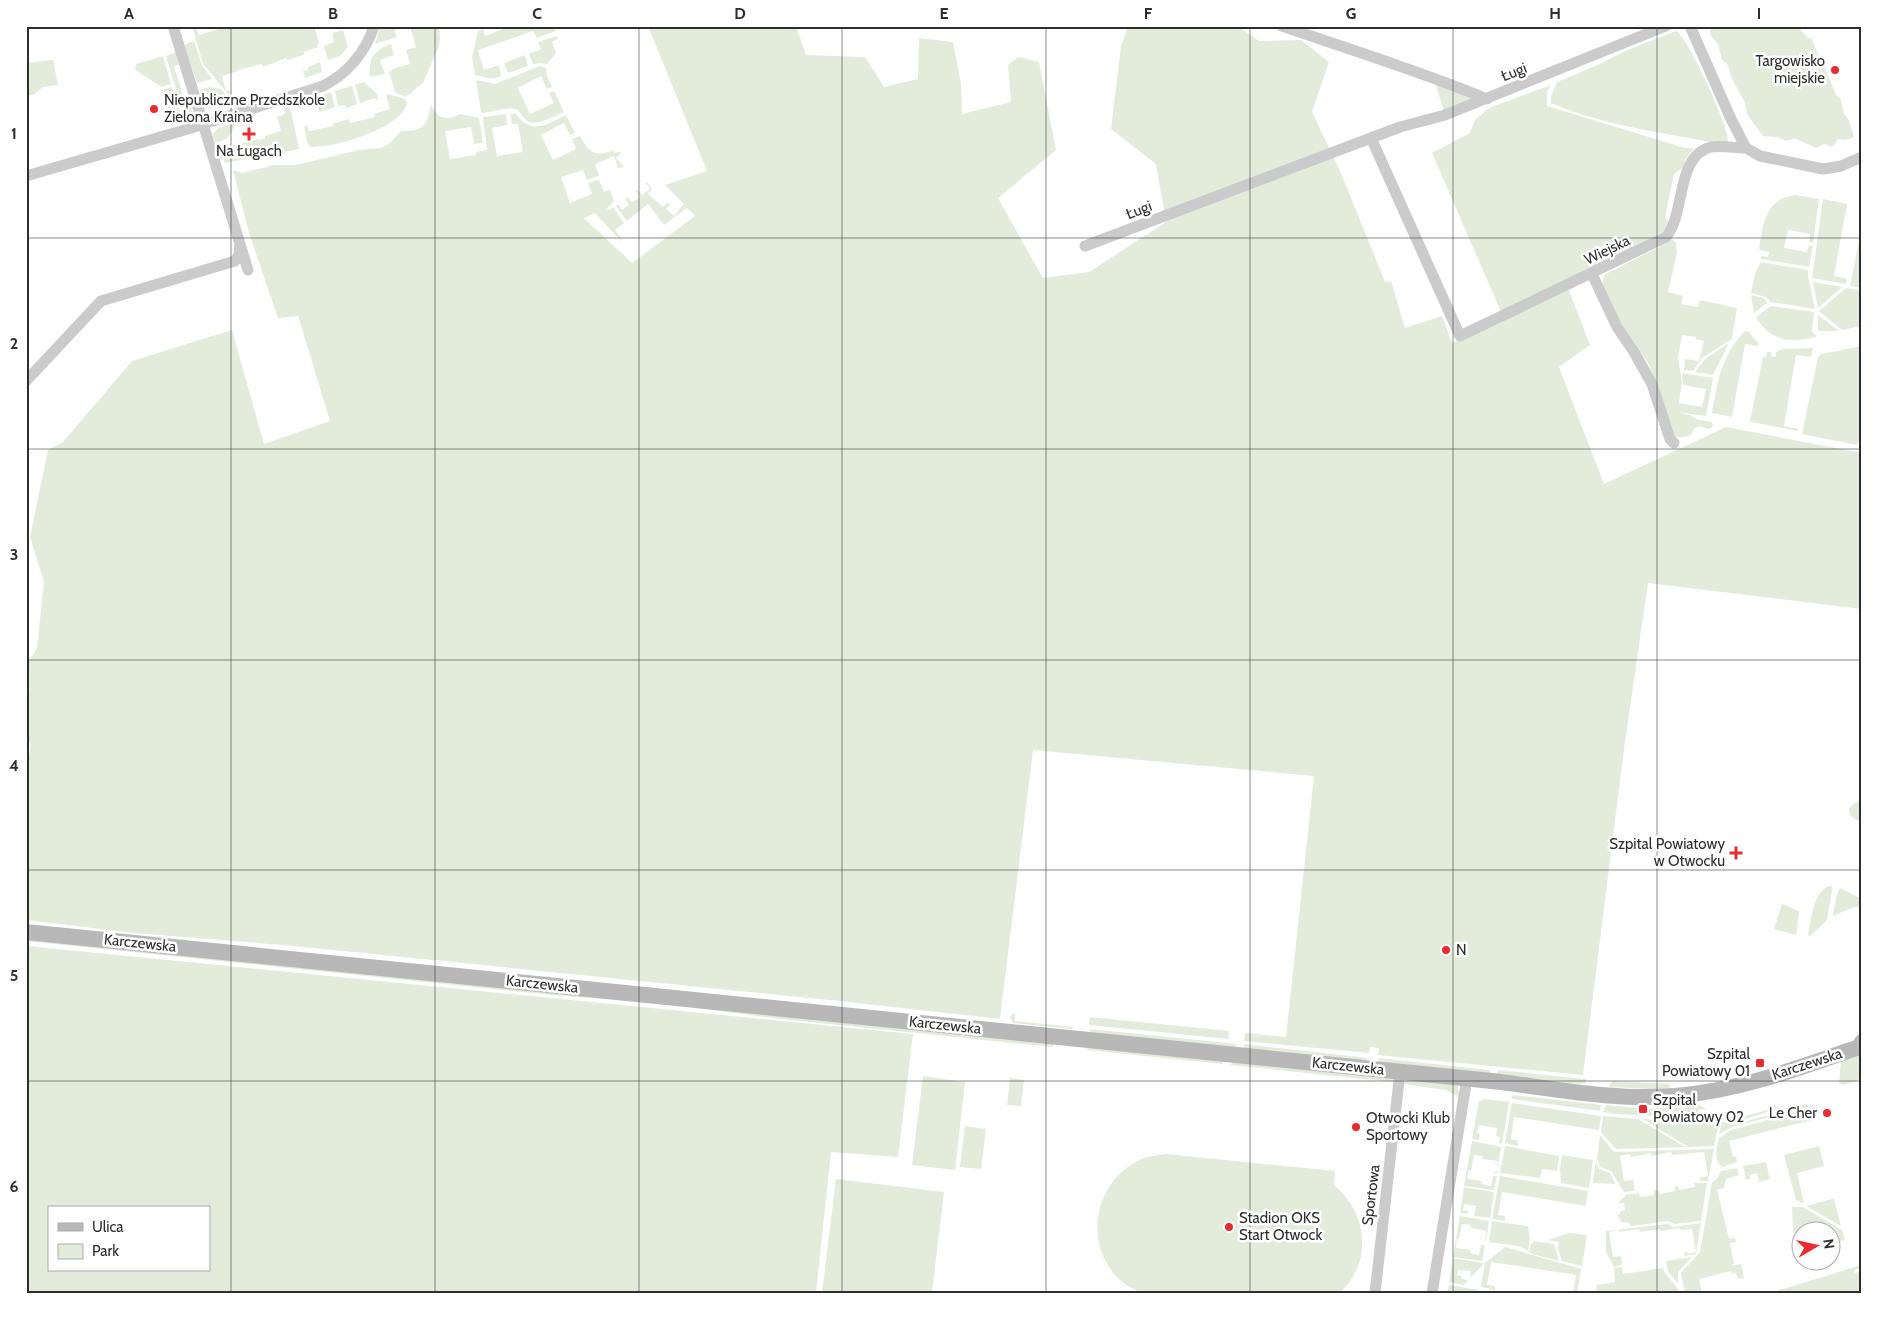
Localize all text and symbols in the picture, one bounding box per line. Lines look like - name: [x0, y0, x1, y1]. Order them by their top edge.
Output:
- text: A: [124, 4, 134, 23]
- text: B: [328, 4, 338, 23]
- text: C: [532, 4, 542, 23]
- text: D: [734, 4, 746, 23]
- text: E: [939, 4, 949, 23]
- text: F: [1144, 4, 1153, 23]
- text: G: [1346, 4, 1356, 23]
- text: H: [1549, 4, 1561, 23]
- text: I: [1757, 4, 1761, 23]
- place label: Targowisko miejskie: [1756, 52, 1825, 87]
- street label: Ługi: [1498, 59, 1530, 85]
- marker: Targowisko miejskie: [1829, 64, 1841, 76]
- place label: Niepubliczne Przedszkole Zielona Kraina: [164, 91, 325, 126]
- marker: Niepubliczne Przedszkole Zielona Kraina: [148, 103, 160, 115]
- text: 1: [11, 124, 17, 143]
- marker: Na Ługach: [243, 128, 255, 140]
- place label: Na Ługach: [216, 142, 282, 160]
- street label: Ługi: [1123, 197, 1155, 223]
- street label: Wiejska: [1581, 231, 1633, 269]
- text: 2: [10, 334, 18, 353]
- text: 3: [10, 545, 18, 564]
- text: 4: [9, 756, 19, 775]
- place label: Szpital Powiatowy w Otwocku: [1609, 835, 1725, 870]
- marker: Szpital Powiatowy w Otwocku: [1729, 846, 1743, 860]
- street label: Karczewska: [103, 930, 178, 956]
- place label: N: [1456, 941, 1467, 959]
- marker: N: [1440, 944, 1452, 956]
- text: 5: [10, 966, 18, 985]
- street label: Karczewska: [505, 971, 580, 997]
- street label: Karczewska: [908, 1012, 983, 1038]
- street label: Karczewska: [1770, 1044, 1845, 1084]
- place label: Szpital Powiatowy 01: [1662, 1045, 1750, 1080]
- street label: Karczewska: [1311, 1053, 1386, 1079]
- marker: Szpital Powiatowy 01: [1754, 1057, 1766, 1069]
- place label: Szpital Powiatowy 02: [1653, 1091, 1744, 1126]
- marker: Szpital Powiatowy 02: [1637, 1103, 1649, 1115]
- place label: Le Cher: [1769, 1104, 1817, 1122]
- marker: Le Cher: [1821, 1107, 1833, 1119]
- place label: Otwocki Klub Sportowy: [1366, 1109, 1450, 1144]
- marker: Otwocki Klub Sportowy: [1350, 1121, 1362, 1133]
- street label: Sportowa: [1358, 1163, 1384, 1226]
- text: 6: [10, 1177, 19, 1196]
- legend: [48, 1206, 210, 1272]
- place label: Stadion OKS Start Otwock: [1239, 1209, 1322, 1244]
- text: Ulica: [92, 1218, 124, 1236]
- marker: Stadion OKS Start Otwock: [1223, 1221, 1235, 1233]
- north arrow: [1790, 1222, 1840, 1272]
- text: N: [1819, 1238, 1839, 1250]
- text: Park: [92, 1242, 119, 1260]

